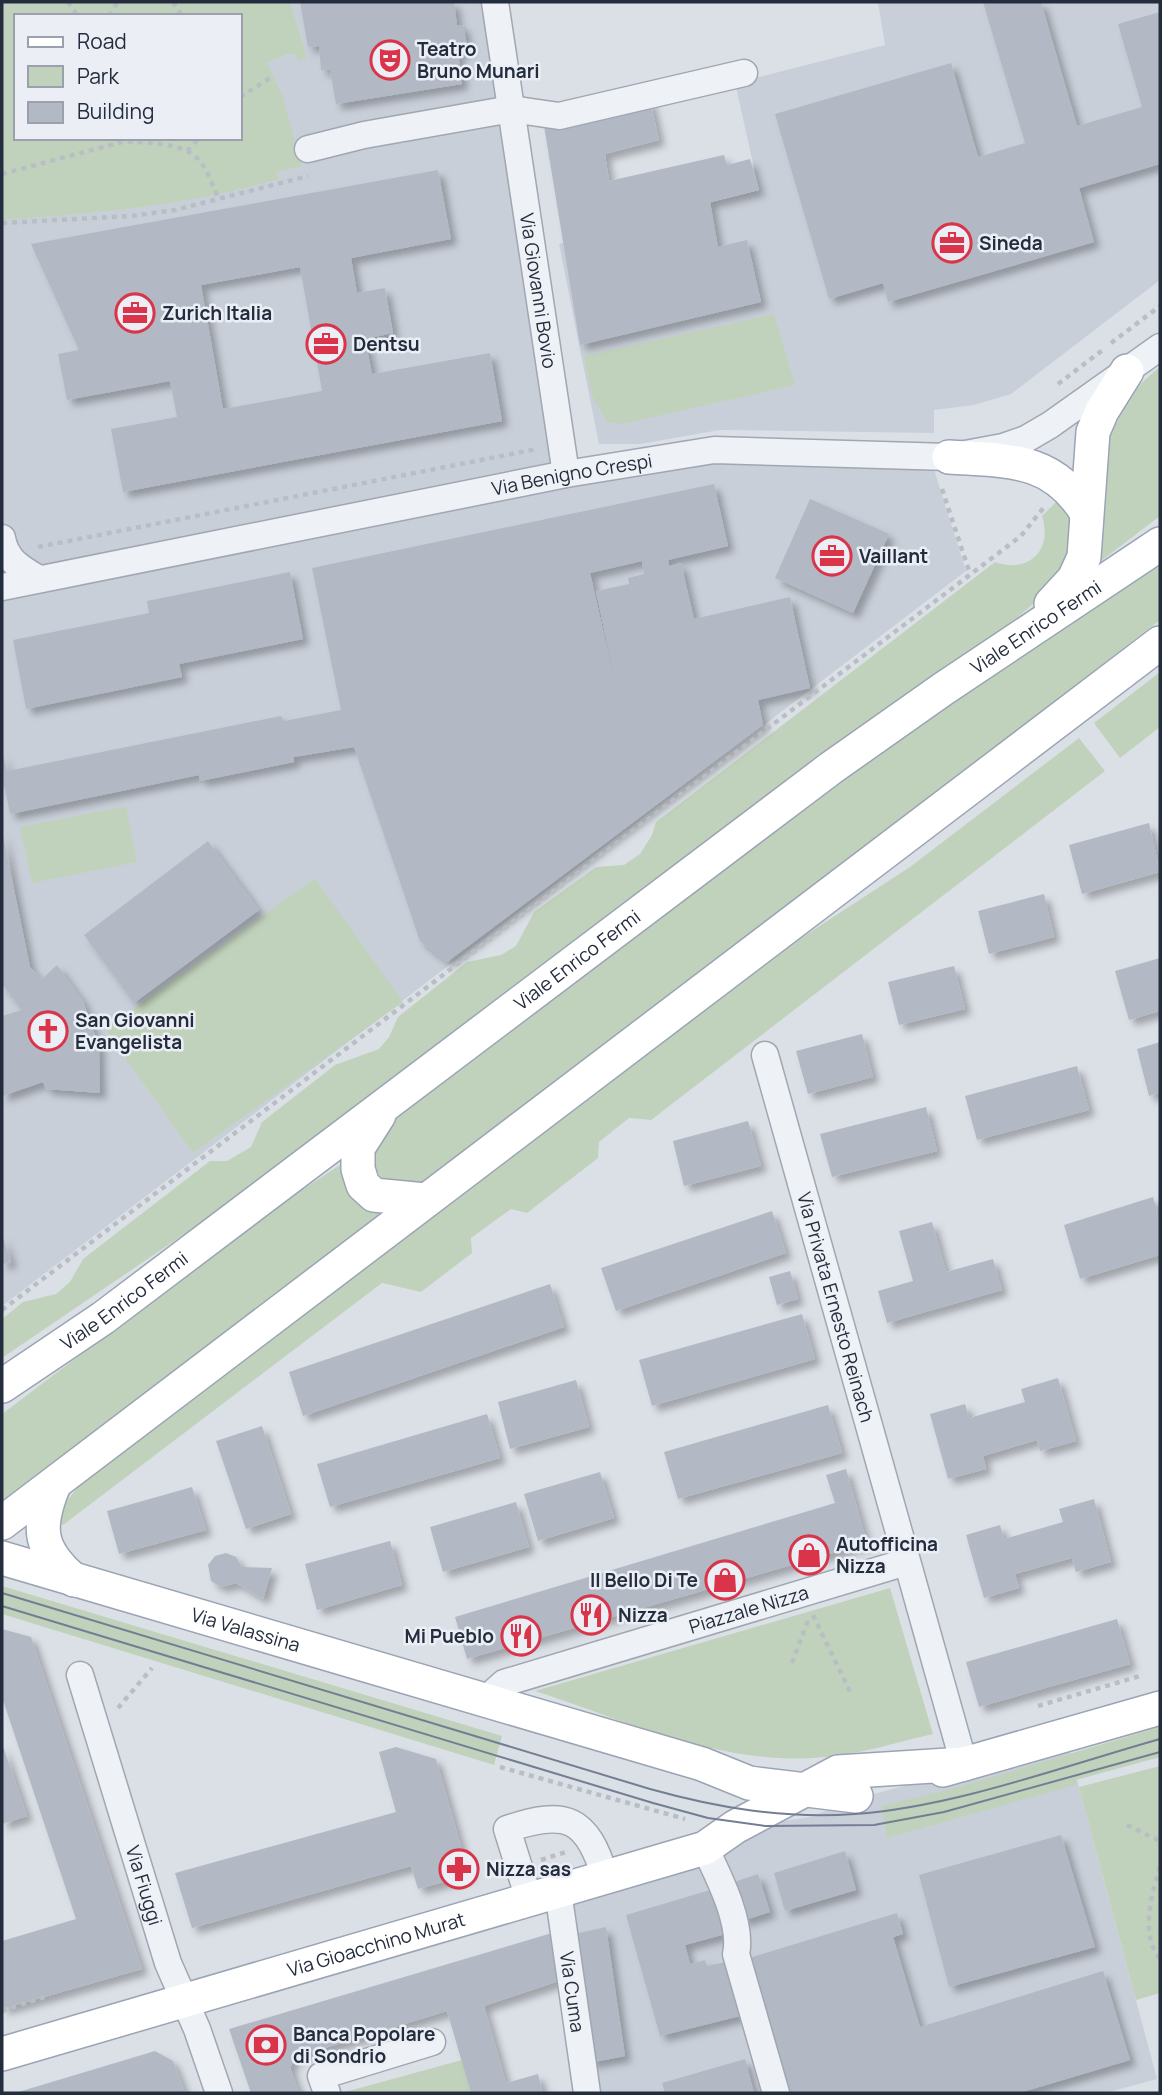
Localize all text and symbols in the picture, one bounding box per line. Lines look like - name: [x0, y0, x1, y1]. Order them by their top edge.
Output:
- legend: [14, 14, 242, 140]
- text: Road: [77, 27, 127, 55]
- place label: Teatro Bruno Munari: [417, 36, 540, 84]
- theatre icon: Teatro Bruno Munari: [369, 39, 411, 81]
- text: Park: [77, 62, 119, 90]
- text: Building: [77, 97, 154, 125]
- street label: Via Giovanni Bovio: [514, 211, 563, 370]
- office icon: Sineda: [931, 222, 973, 264]
- place label: Sineda: [979, 230, 1043, 256]
- office icon: Zurich Italia: [114, 292, 156, 334]
- place label: Zurich Italia: [162, 300, 272, 326]
- office icon: Dentsu: [305, 323, 347, 365]
- place label: Dentsu: [353, 331, 420, 357]
- street label: Via Benigno Crespi: [489, 447, 654, 502]
- office icon: Vaillant: [811, 535, 853, 577]
- place label: Vaillant: [859, 543, 928, 569]
- street label: Viale Enrico Fermi: [966, 574, 1106, 680]
- street label: Viale Enrico Fermi: [509, 904, 646, 1016]
- place label: San Giovanni Evangelista: [75, 1007, 195, 1055]
- church icon: San Giovanni Evangelista: [27, 1010, 69, 1052]
- street label: Via Privata Ernesto Reinach: [791, 1189, 880, 1425]
- street label: Viale Enrico Fermi: [55, 1245, 193, 1356]
- place label: Autofficina Nizza: [836, 1531, 938, 1579]
- shop icon: Autofficina Nizza: [788, 1534, 830, 1576]
- shop icon: Il Bello Di Te: [704, 1559, 746, 1601]
- place label: Il Bello Di Te: [590, 1567, 698, 1593]
- street label: Piazzale Nizza: [686, 1579, 811, 1640]
- restaurant icon: Nizza: [570, 1594, 612, 1636]
- street label: Via Valassina: [188, 1601, 303, 1658]
- place label: Nizza: [618, 1602, 668, 1628]
- restaurant icon: Mi Pueblo: [500, 1615, 542, 1657]
- place label: Mi Pueblo: [404, 1623, 494, 1649]
- street label: Via Fiuggi: [120, 1842, 169, 1928]
- pharmacy icon: Nizza sas: [438, 1848, 480, 1890]
- place label: Nizza sas: [486, 1856, 571, 1882]
- street label: Via Gioacchino Murat: [284, 1906, 468, 1983]
- street label: Via Cuma: [554, 1950, 591, 2034]
- place label: Banca Popolare di Sondrio: [293, 2021, 435, 2069]
- bank icon: Banca Popolare di Sondrio: [245, 2024, 287, 2066]

